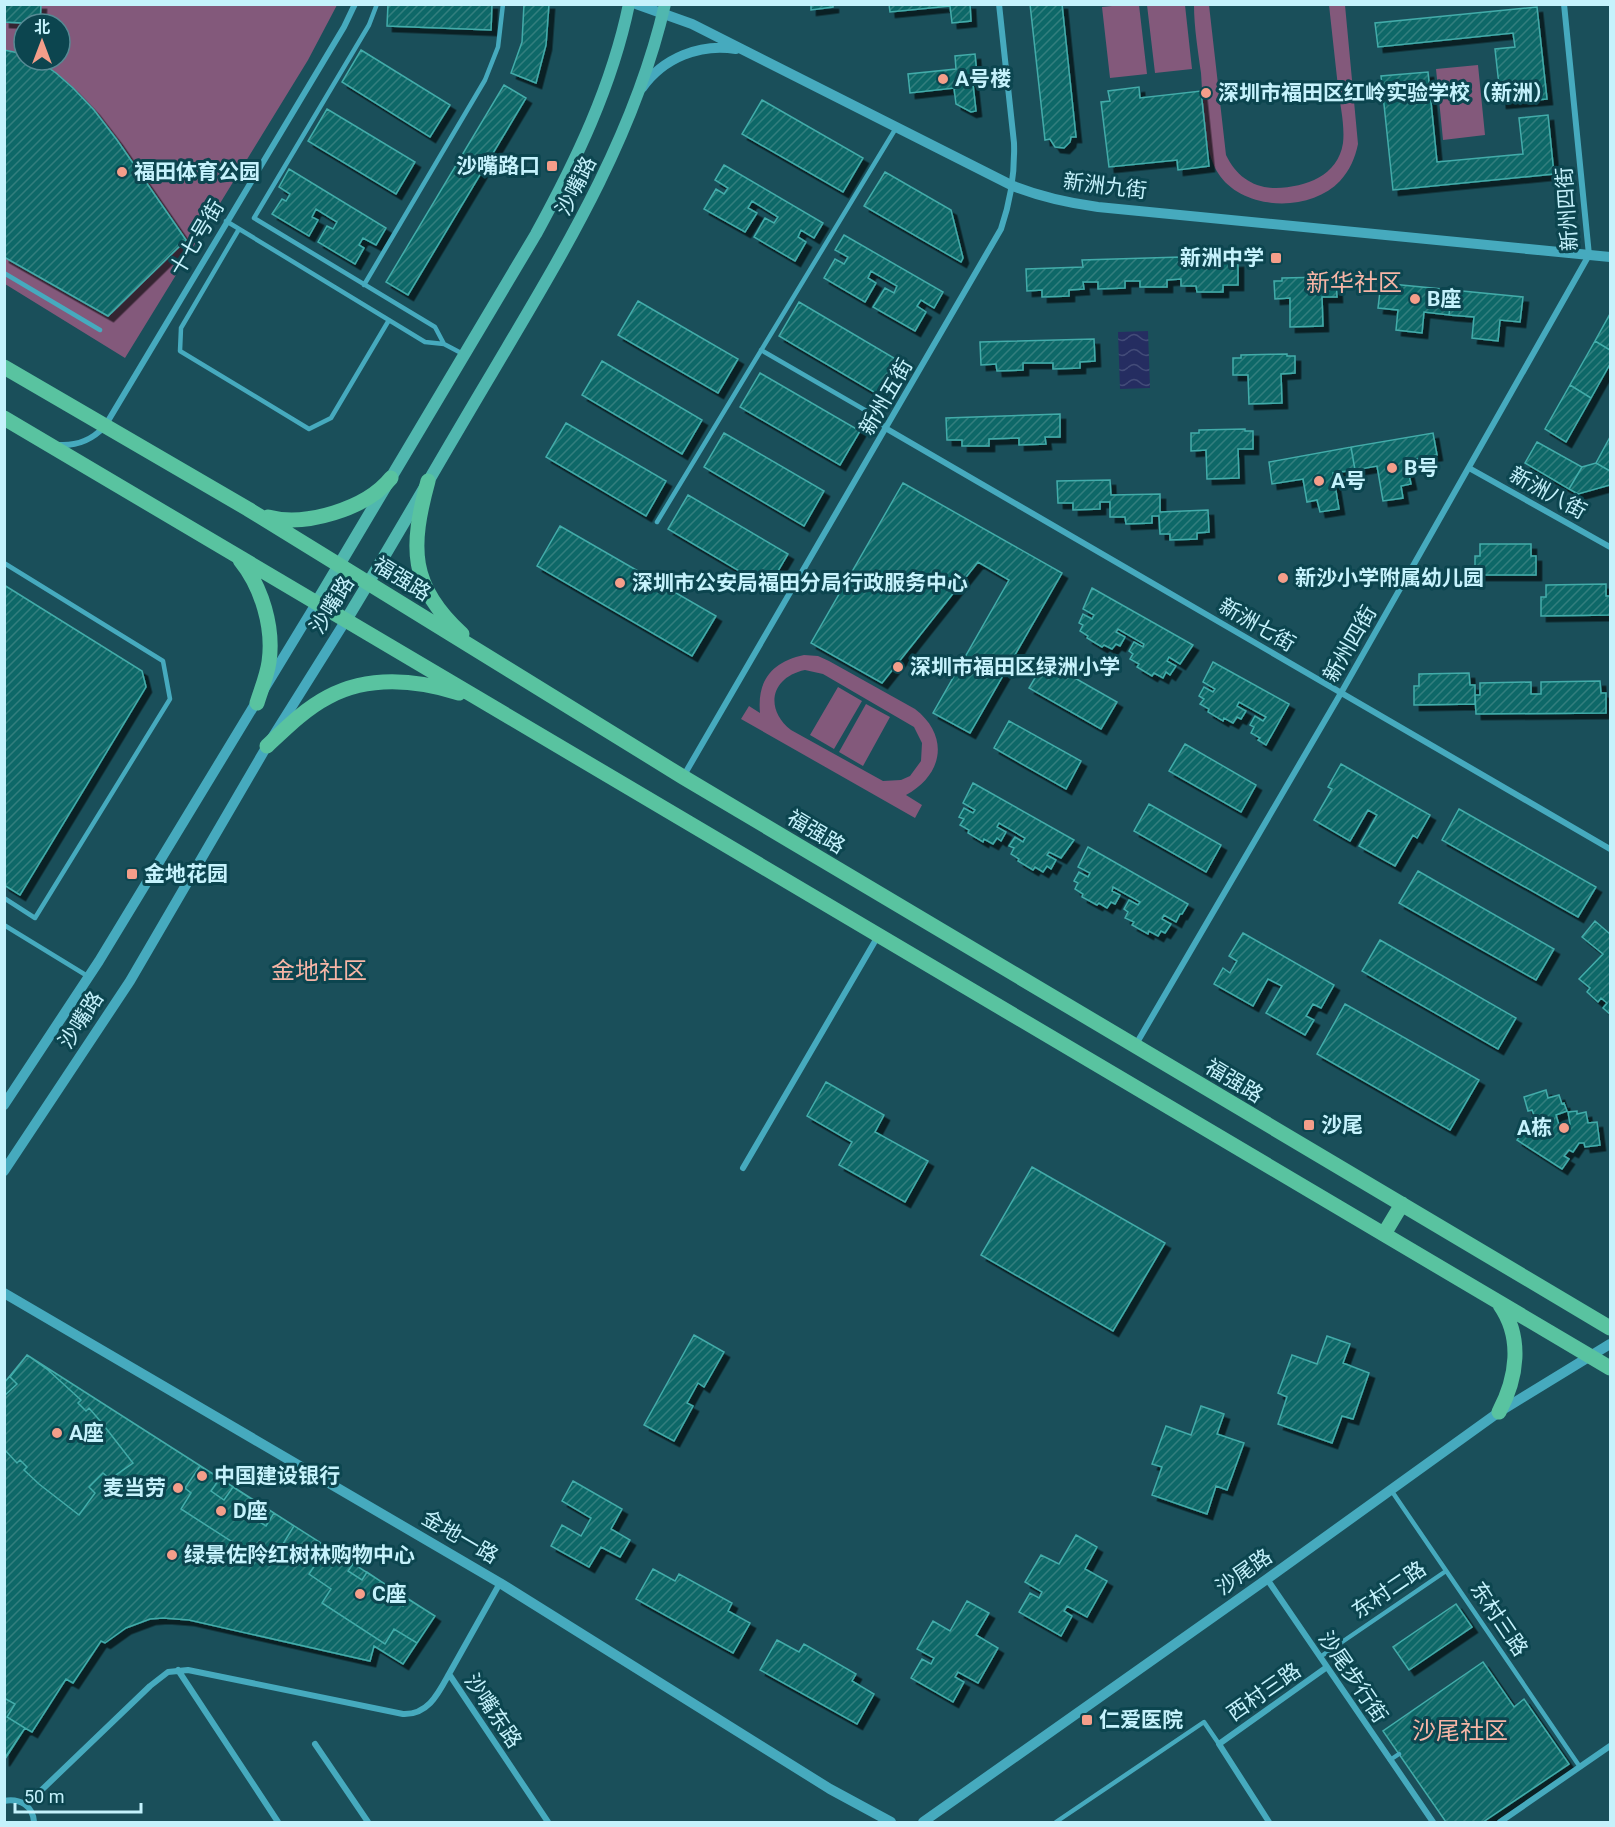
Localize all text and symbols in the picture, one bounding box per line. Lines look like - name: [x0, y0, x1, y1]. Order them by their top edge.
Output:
- north arrow: [12, 12, 72, 72]
- text: 北: [34, 18, 50, 37]
- place label: A号楼: [955, 67, 1011, 91]
- marker: A号楼: [936, 72, 950, 86]
- place label: 深圳市福田区红岭实验学校（新洲）: [1218, 81, 1554, 105]
- marker: 深圳市福田区红岭实验学校（新洲）: [1199, 86, 1213, 100]
- street label: 沙嘴路: [551, 152, 601, 220]
- place label: 沙嘴路口: [456, 154, 540, 178]
- marker: 沙嘴路口: [545, 159, 559, 173]
- place label: 福田体育公园: [134, 160, 260, 184]
- marker: 福田体育公园: [115, 165, 129, 179]
- street label: 新州四街: [1552, 166, 1582, 252]
- street label: 新洲九街: [1062, 169, 1148, 203]
- street label: 十七号街: [165, 196, 229, 280]
- place label: 新洲中学: [1180, 246, 1264, 270]
- marker: 新洲中学: [1269, 251, 1283, 265]
- district label: 新华社区: [1306, 269, 1402, 297]
- place label: B座: [1427, 287, 1461, 311]
- marker: B座: [1408, 292, 1422, 306]
- street label: 新州五街: [855, 355, 917, 439]
- place label: B号: [1404, 456, 1438, 480]
- marker: B号: [1385, 461, 1399, 475]
- street label: 新洲八街: [1505, 462, 1591, 524]
- place label: A号: [1331, 469, 1366, 493]
- marker: A号: [1312, 474, 1326, 488]
- street label: 福强路: [369, 552, 435, 606]
- place label: 新沙小学附属幼儿园: [1295, 566, 1484, 590]
- place label: 深圳市公安局福田分局行政服务中心: [632, 571, 968, 595]
- marker: 新沙小学附属幼儿园: [1276, 571, 1290, 585]
- street label: 沙嘴路: [305, 572, 359, 638]
- marker: 深圳市公安局福田分局行政服务中心: [613, 576, 627, 590]
- street label: 新洲七街: [1215, 594, 1299, 656]
- street label: 新州四街: [1319, 602, 1381, 686]
- place label: 深圳市福田区绿洲小学: [910, 655, 1120, 679]
- marker: 深圳市福田区绿洲小学: [891, 660, 905, 674]
- street label: 福强路: [783, 805, 849, 859]
- place label: 金地花园: [144, 862, 228, 886]
- marker: 金地花园: [125, 867, 139, 881]
- district label: 金地社区: [271, 957, 367, 985]
- street label: 沙嘴路: [54, 987, 108, 1053]
- street label: 福强路: [1201, 1054, 1267, 1108]
- place label: 沙尾: [1321, 1113, 1363, 1137]
- place label: A栋: [1517, 1116, 1552, 1140]
- marker: 沙尾: [1302, 1118, 1316, 1132]
- marker: A栋: [1557, 1121, 1571, 1135]
- place label: A座: [69, 1421, 104, 1445]
- marker: A座: [50, 1426, 64, 1440]
- place label: 中国建设银行: [214, 1464, 340, 1488]
- marker: 中国建设银行: [195, 1469, 209, 1483]
- place label: 麦当劳: [103, 1476, 166, 1500]
- marker: 麦当劳: [171, 1481, 185, 1495]
- place label: D座: [233, 1499, 268, 1523]
- marker: D座: [214, 1504, 228, 1518]
- street label: 金地一路: [418, 1506, 502, 1568]
- place label: 绿景佐阾红树林购物中心: [184, 1543, 415, 1567]
- street label: 沙尾路: [1211, 1544, 1277, 1600]
- marker: 绿景佐阾红树林购物中心: [165, 1548, 179, 1562]
- street label: 东村二路: [1347, 1557, 1431, 1623]
- street label: 东村三路: [1466, 1577, 1532, 1661]
- place label: C座: [372, 1582, 407, 1606]
- marker: C座: [353, 1587, 367, 1601]
- street label: 沙尾步行街: [1314, 1627, 1392, 1727]
- street label: 西村三路: [1223, 1658, 1305, 1726]
- street label: 沙嘴东路: [460, 1669, 526, 1753]
- place label: 仁爱医院: [1099, 1708, 1183, 1732]
- marker: 仁爱医院: [1080, 1713, 1094, 1727]
- district label: 沙尾社区: [1412, 1717, 1508, 1745]
- scale bar: [15, 1776, 141, 1814]
- text: 50 m: [24, 1786, 64, 1807]

